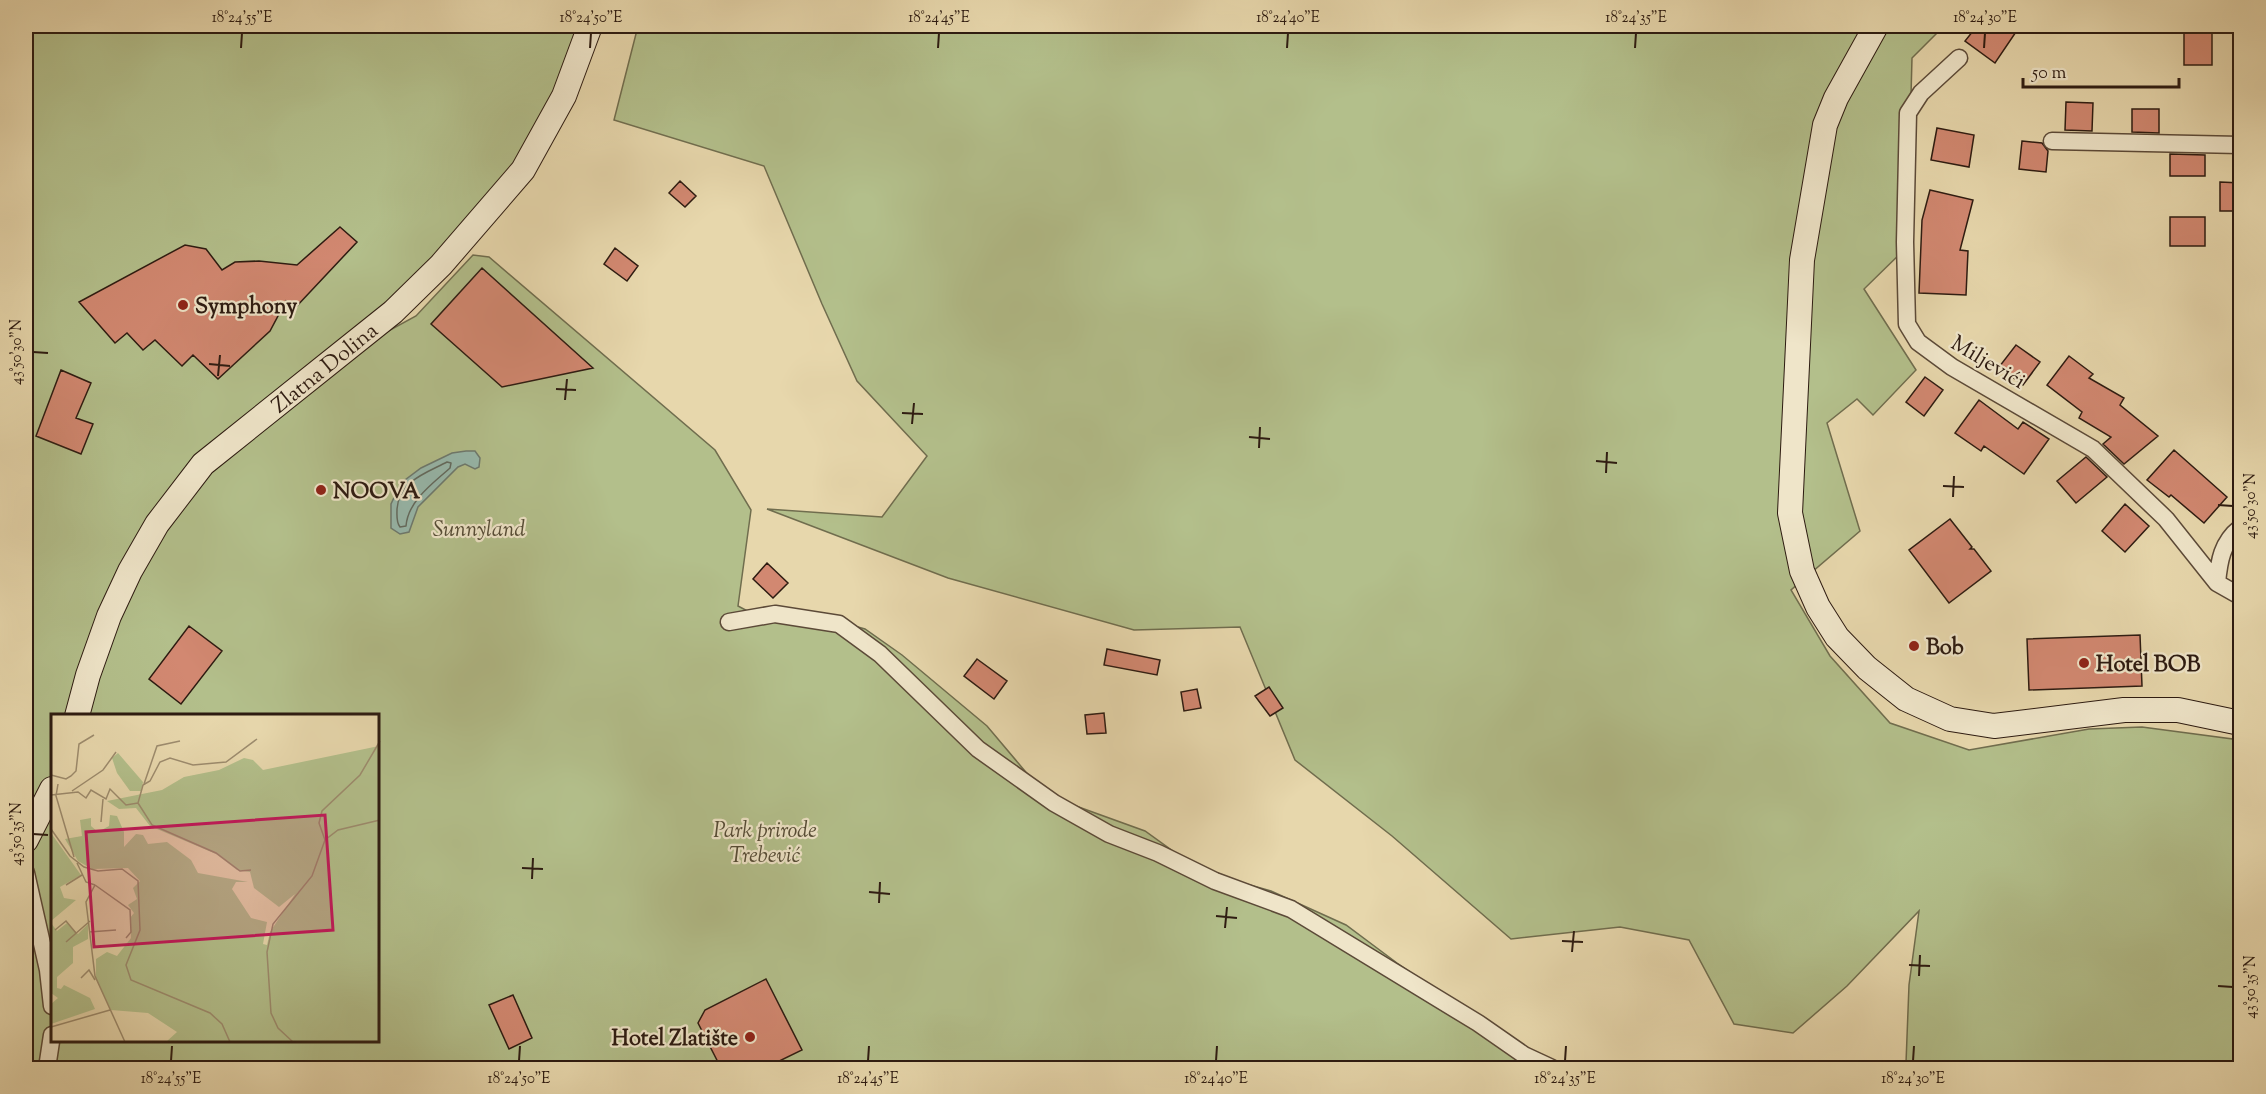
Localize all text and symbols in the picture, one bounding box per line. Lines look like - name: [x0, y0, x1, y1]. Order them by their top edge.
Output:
- text: 18°24'55"E: [212, 8, 272, 29]
- text: 18°24'50"E: [560, 8, 622, 29]
- text: 18°24'45"E: [908, 8, 970, 29]
- text: 18°24'40"E: [1256, 8, 1320, 29]
- text: 18°24'35"E: [1605, 8, 1667, 29]
- text: 18°24'30"E: [1953, 8, 2017, 29]
- scale bar: [2023, 51, 2179, 89]
- text: 50 m: [2031, 61, 2067, 87]
- place label: Symphony: [195, 292, 297, 324]
- marker: Symphony: [176, 298, 190, 312]
- street label: Zlatna Dolina: [266, 316, 386, 422]
- text: 43°50'30"N: [7, 319, 28, 385]
- street label: Miljevići: [1944, 329, 2031, 398]
- text: 43°50'30"N: [2241, 473, 2262, 539]
- place label: NOOVA: [333, 477, 420, 509]
- marker: NOOVA: [314, 483, 328, 497]
- park label: Sunnyland: [433, 515, 525, 547]
- place label: Bob: [1926, 633, 1964, 665]
- marker: Bob: [1907, 639, 1921, 653]
- place label: Hotel BOB: [2096, 650, 2200, 682]
- marker: Hotel BOB: [2077, 656, 2091, 670]
- inset map: [51, 714, 380, 1043]
- text: 43°50'35"N: [7, 802, 28, 866]
- park label: Park prirode Trebević: [713, 816, 817, 873]
- text: 43°50'35"N: [2241, 955, 2262, 1019]
- place label: Hotel Zlatište: [612, 1024, 738, 1056]
- marker: Hotel Zlatište: [743, 1030, 757, 1044]
- text: 18°24'55"E: [141, 1069, 201, 1090]
- text: 18°24'50"E: [488, 1069, 550, 1090]
- text: 18°24'45"E: [837, 1069, 899, 1090]
- text: 18°24'40"E: [1184, 1069, 1248, 1090]
- text: 18°24'35"E: [1534, 1069, 1596, 1090]
- text: 18°24'30"E: [1881, 1069, 1945, 1090]

